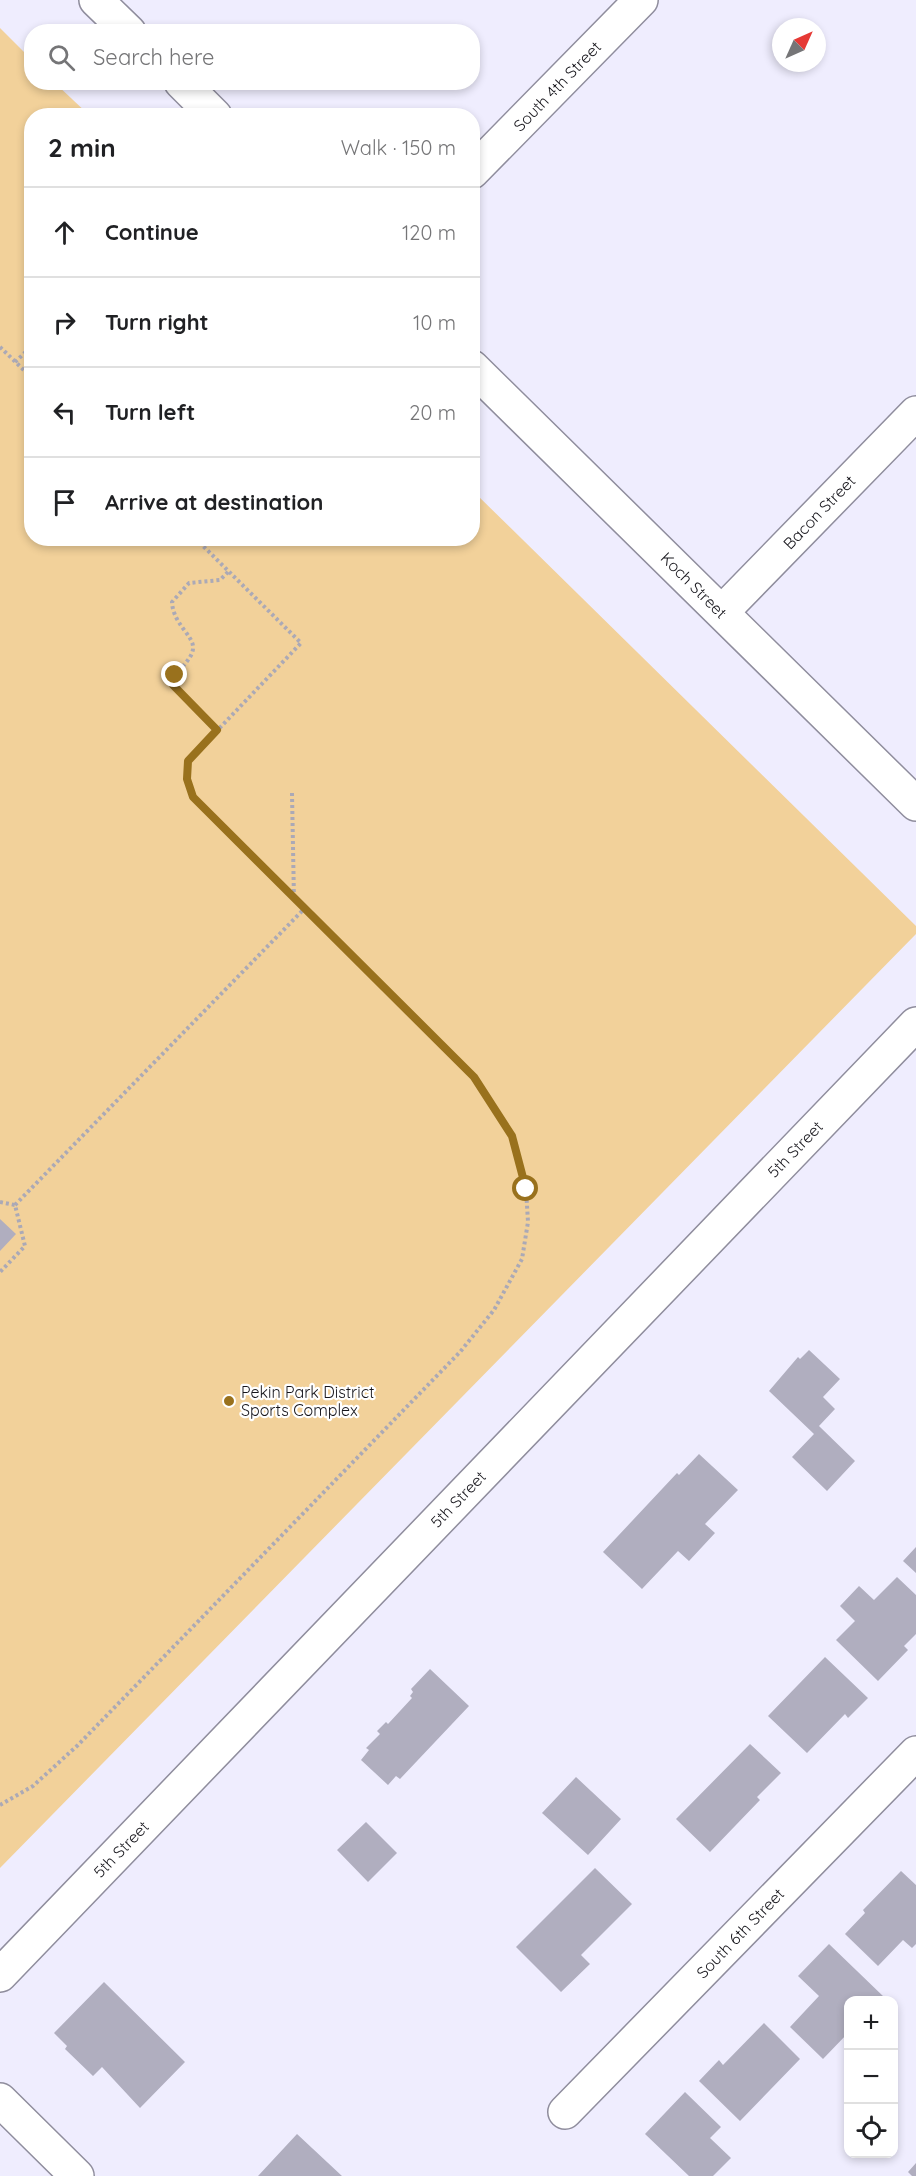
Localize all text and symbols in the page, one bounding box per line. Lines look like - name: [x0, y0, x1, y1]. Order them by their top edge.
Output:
- north arrow: [772, 18, 826, 72]
- search box: [24, 24, 480, 90]
- street label: South 4th Street: [509, 37, 605, 135]
- icon: search: [45, 41, 78, 74]
- text: Search here: [93, 43, 214, 71]
- text: 2 min: [48, 131, 116, 164]
- text: Walk · 150 m: [341, 135, 456, 160]
- icon: ahead: [48, 216, 81, 249]
- text: Continue: [105, 218, 199, 246]
- text: 120 m: [402, 220, 456, 245]
- icon: right: [48, 306, 81, 339]
- text: Turn right: [105, 308, 209, 336]
- text: 10 m: [413, 310, 456, 335]
- icon: left: [48, 396, 81, 429]
- text: Turn left: [105, 398, 195, 426]
- text: 20 m: [409, 400, 456, 425]
- street label: Bacon Street: [779, 471, 859, 553]
- icon: arrive: [48, 486, 81, 519]
- text: Arrive at destination: [105, 488, 323, 516]
- street label: Koch Street: [657, 548, 731, 622]
- route end: [161, 661, 187, 687]
- street label: 5th Street: [763, 1116, 827, 1182]
- route start: [512, 1175, 538, 1201]
- place label: Pekin Park District Sports Complex: [241, 1382, 374, 1420]
- marker: Pekin Park District Sports Complex: [222, 1394, 236, 1408]
- street label: 5th Street: [426, 1466, 490, 1532]
- street label: 5th Street: [89, 1816, 153, 1882]
- street label: South 6th Street: [692, 1884, 788, 1982]
- map controls: [844, 1996, 898, 2158]
- button: +: [844, 1996, 898, 2050]
- button: −: [844, 2050, 898, 2104]
- button: locate: [844, 2104, 898, 2158]

